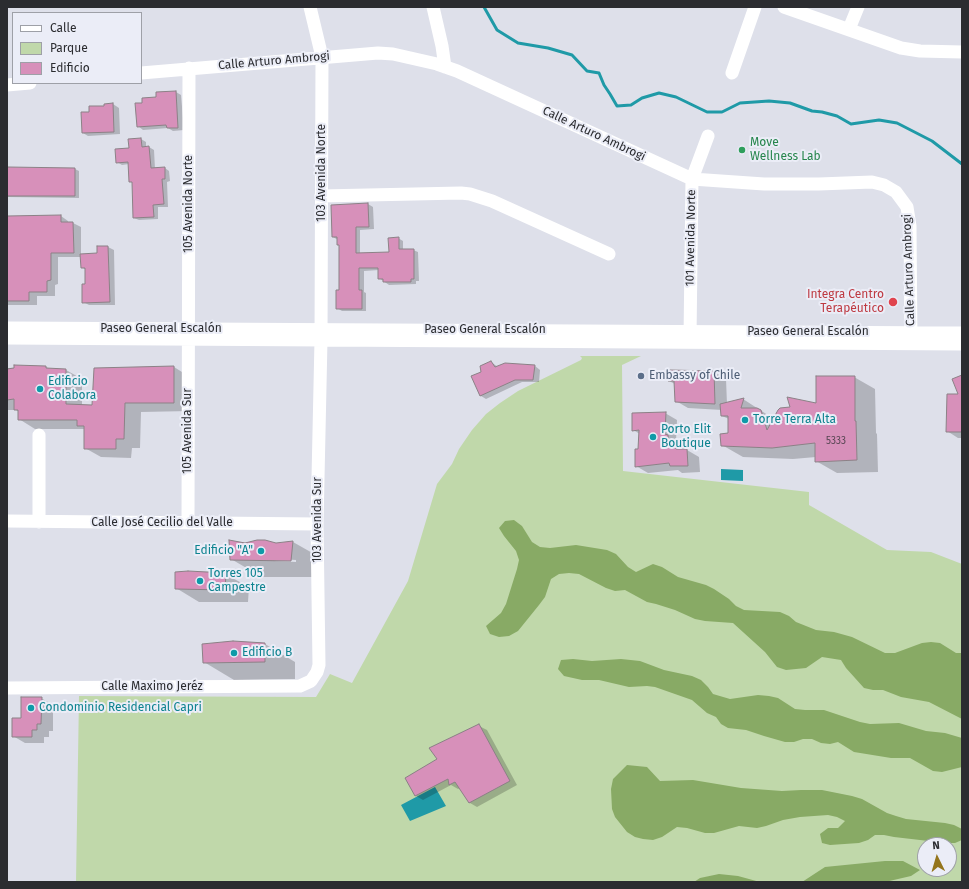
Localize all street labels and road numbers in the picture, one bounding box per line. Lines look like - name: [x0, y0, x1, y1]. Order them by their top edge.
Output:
- street label: Calle Arturo Ambrogi: [217, 49, 331, 73]
- street label: Calle Arturo Ambrogi: [540, 104, 648, 164]
- street label: 103 Avenida Norte: [315, 124, 329, 222]
- street label: 105 Avenida Norte: [182, 155, 196, 253]
- street label: 101 Avenida Norte: [683, 189, 699, 287]
- street label: Calle Arturo Ambrogi: [900, 214, 918, 326]
- street label: Paseo General Escalón: [100, 322, 222, 336]
- street label: Paseo General Escalón: [424, 323, 546, 337]
- street label: Paseo General Escalón: [747, 325, 869, 339]
- street label: 105 Avenida Sur: [181, 388, 195, 474]
- street label: 103 Avenida Sur: [311, 477, 325, 563]
- street label: Calle José Cecilio del Valle: [91, 516, 233, 530]
- street label: Calle Maximo Jeréz: [101, 680, 203, 694]

